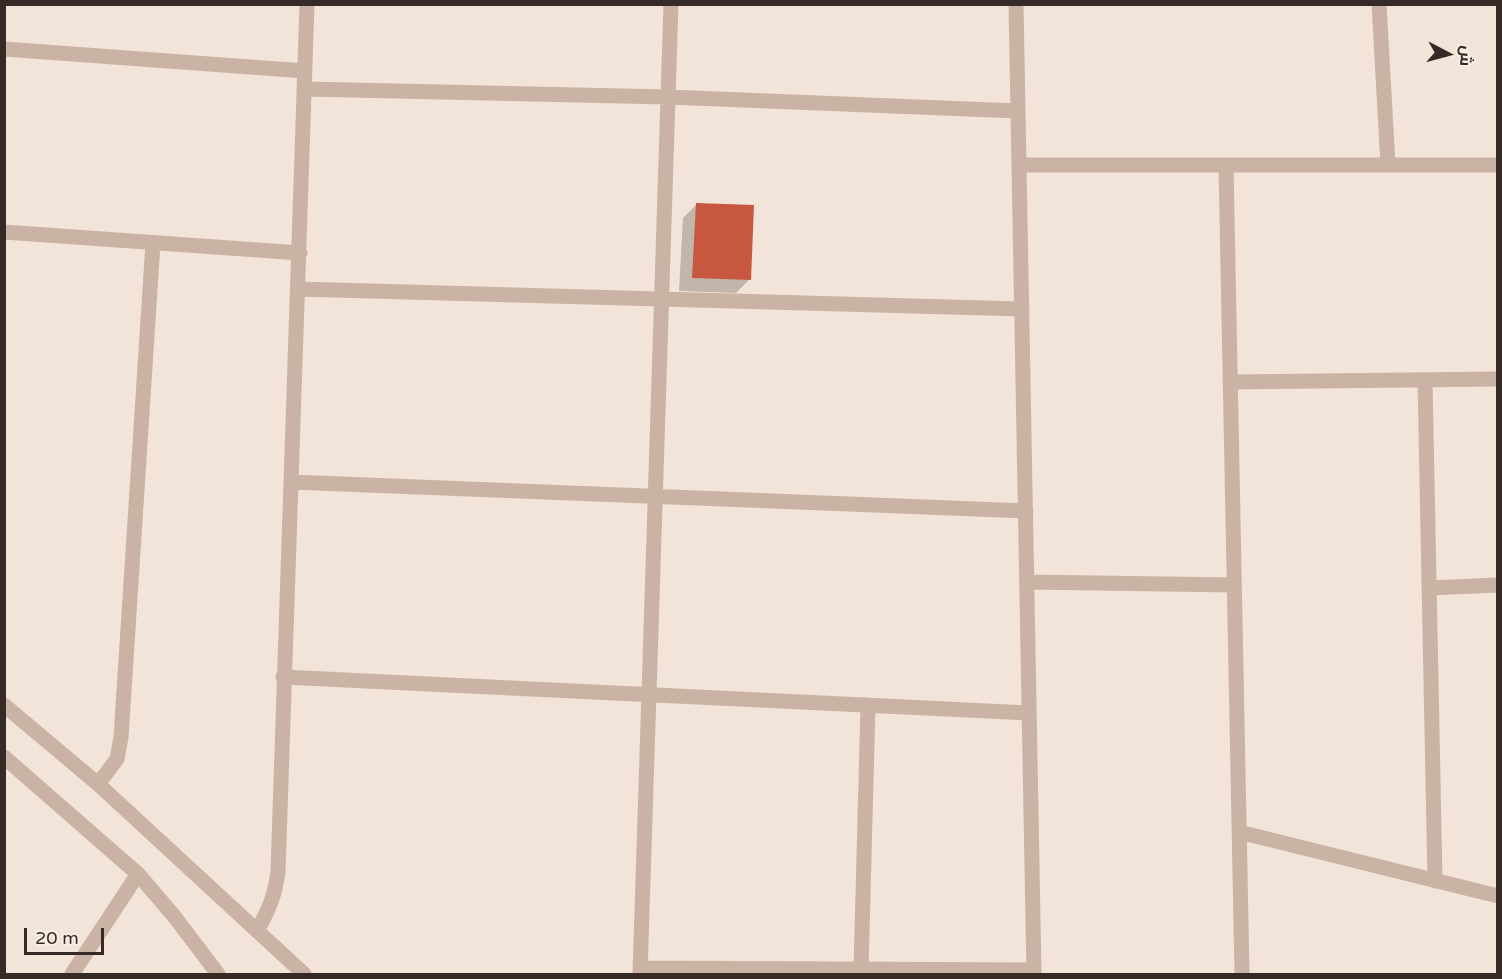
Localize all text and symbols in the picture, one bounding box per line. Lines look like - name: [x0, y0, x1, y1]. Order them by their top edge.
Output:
- north arrow: [1418, 24, 1478, 84]
- text: ش: [1455, 45, 1477, 67]
- scale bar: [27, 916, 106, 954]
- text: 20 m: [35, 927, 79, 949]

